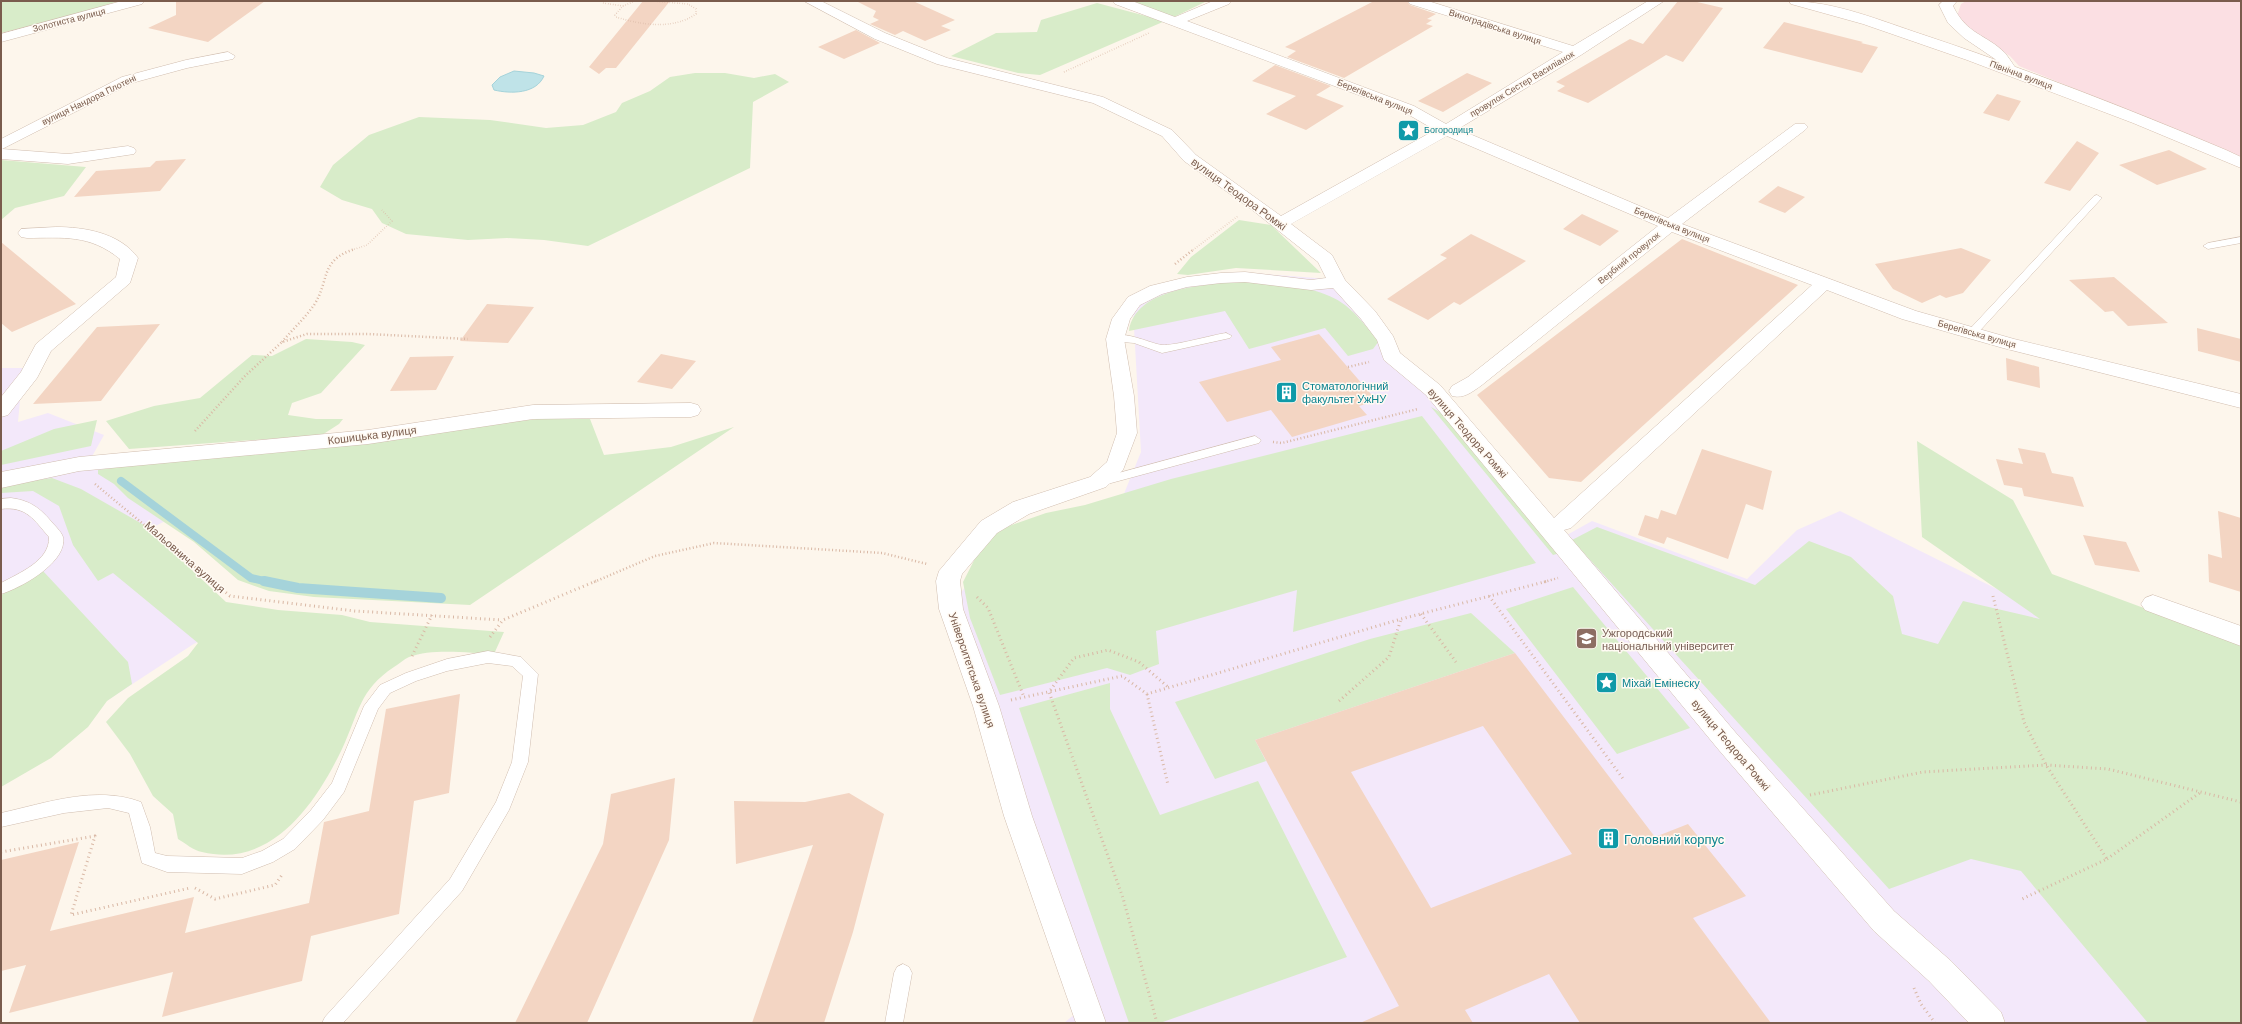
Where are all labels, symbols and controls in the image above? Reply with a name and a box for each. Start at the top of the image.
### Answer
street label: Золотиста вулиця [31,5,107,35]
street label: Виноградівська вулиця [1447,6,1543,48]
street label: провулок Сестер Василіанок [1468,48,1576,120]
street label: Північна вулиця [1988,57,2054,93]
street label: вулиця Нандора Плотені [40,72,138,128]
street label: Берегівська вулиця [1335,76,1415,118]
place icon: Богородиця [1396,117,1422,143]
place label: Богородиця [1424,124,1473,136]
street label: вулиця Теодора Ромжі [1188,155,1290,233]
street label: Берегівська вулиця [1632,204,1712,246]
street label: Вербний провулок [1595,229,1663,287]
street label: Берегівська вулиця [1937,317,2018,351]
building icon: Стоматологічний факультет УжНУ [1274,379,1300,405]
place label: Стоматологічний факультет УжНУ [1302,379,1388,406]
street label: вулиця Теодора Ромжі [1425,385,1511,481]
street label: Кошицька вулиця [327,423,417,447]
street label: Мальовнича вулиця [142,518,228,596]
street label: Університетська вулиця [946,610,998,730]
school or university icon: Ужгородський національний університет [1574,626,1600,652]
place label: Ужгородський національний університет [1602,626,1734,653]
place icon: Міхай Емінеску [1593,670,1619,696]
place label: Міхай Емінеску [1622,676,1700,690]
street label: вулиця Теодора Ромжі [1689,697,1773,793]
building icon: Головний корпус [1596,826,1622,852]
place label: Головний корпус [1624,831,1725,848]

